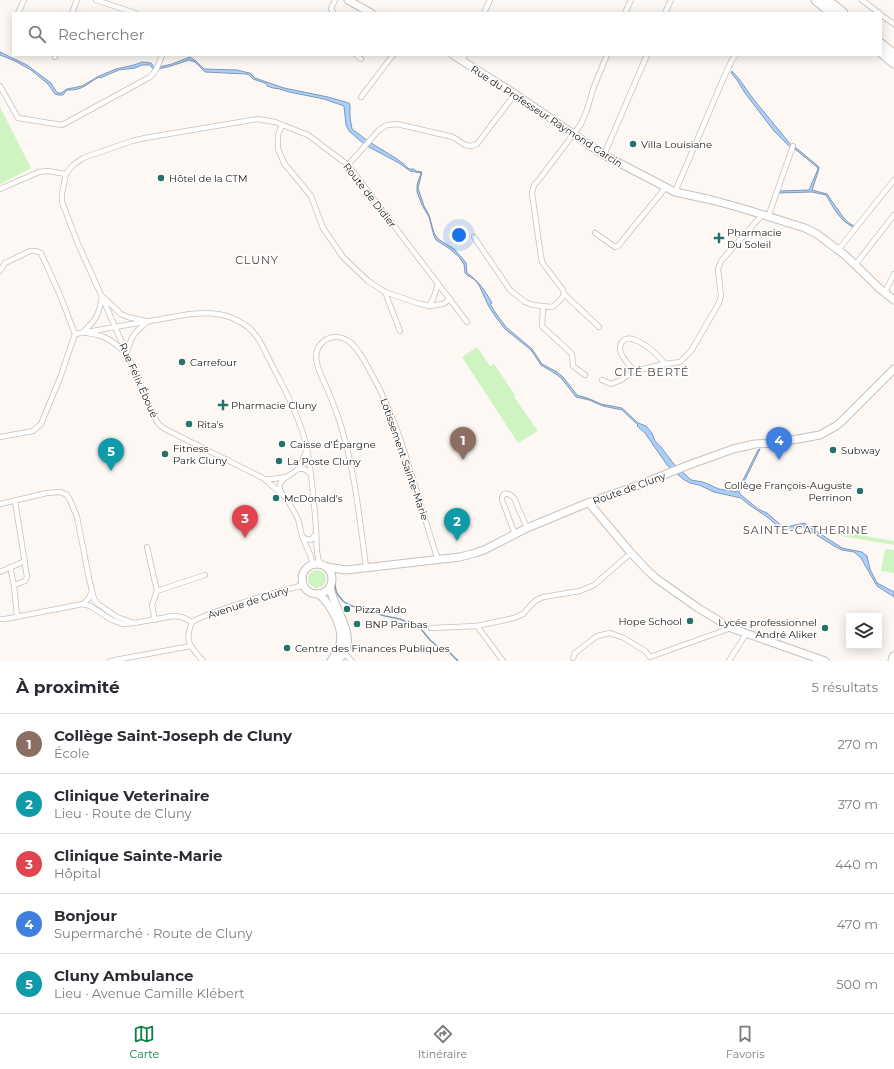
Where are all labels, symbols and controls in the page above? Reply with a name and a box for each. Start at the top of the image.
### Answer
search box [12,12,882,56]
icon: search [26,23,48,45]
text: Rechercher [58,25,145,44]
street label: Rue du Professeur Raymond Garcin [468,62,625,170]
place label: Villa Louisiane [641,138,712,151]
marker: Villa Louisiane [628,139,638,149]
street label: Route de Didier [340,160,399,230]
place label: Hôtel de la CTM [169,172,248,185]
marker: Hôtel de la CTM [156,173,166,183]
your location [449,225,469,245]
place label: Pharmacie Du Soleil [727,226,782,251]
marker: Pharmacie Du Soleil [714,233,724,243]
district label: CLUNY [235,253,279,267]
street label: Rue Félix Éboué [116,341,161,420]
place label: Carrefour [190,356,237,369]
marker: Carrefour [177,357,187,367]
district label: CITÉ BERTÉ [615,365,689,379]
street label: Lotissement Sainte-Marie [378,396,432,522]
place label: Pharmacie Cluny [231,399,317,412]
marker: Pharmacie Cluny [218,400,228,410]
place label: Rita's [197,418,224,431]
marker: Rita's [184,419,194,429]
pin: 1 [450,427,476,460]
pin: 4 [766,427,792,460]
pin: 5 [98,438,124,471]
place label: Caisse d'Épargne [290,438,376,451]
marker: Caisse d'Épargne [277,439,287,449]
place label: Fitness Park Cluny [173,442,228,467]
place label: Subway [841,444,881,457]
marker: Subway [828,445,838,455]
marker: Fitness Park Cluny [160,449,170,459]
place label: La Poste Cluny [287,455,361,468]
marker: La Poste Cluny [274,456,284,466]
street label: Route de Cluny [591,469,668,508]
place label: Collège François-Auguste Perrinon [724,479,852,504]
marker: Collège François-Auguste Perrinon [855,486,865,496]
place label: McDonald's [284,492,343,505]
marker: McDonald's [271,493,281,503]
pin: 3 [232,505,258,538]
pin: 2 [444,508,470,541]
district label: SAINTE-CATHERINE [743,523,869,537]
street label: Avenue de Cluny [206,583,291,622]
place label: Pizza Aldo [355,603,407,616]
marker: Pizza Aldo [342,604,352,614]
map controls [846,613,882,649]
button: layers [846,613,882,649]
place label: Hope School [618,615,682,628]
marker: Hope School [685,616,695,626]
place label: Lycée professionnel André Aliker [718,616,817,641]
place label: BNP Paribas [365,618,428,631]
marker: BNP Paribas [352,619,362,629]
marker: Lycée professionnel André Aliker [820,623,830,633]
place label: Centre des Finances Publiques [295,642,450,655]
marker: Centre des Finances Publiques [282,643,292,653]
text: À proximité [16,677,120,697]
text: 5 résultats [812,679,878,695]
text: Collège Saint-Joseph de Cluny [54,726,292,745]
text: 1 [26,736,32,752]
text: 270 m [837,736,878,752]
text: École [54,745,89,761]
text: Clinique Veterinaire [54,786,210,805]
text: 2 [25,796,33,812]
text: 370 m [838,796,878,812]
text: Lieu · Route de Cluny [54,805,192,821]
text: Clinique Sainte-Marie [54,846,223,865]
text: 3 [25,856,33,872]
text: 440 m [835,856,878,872]
text: Hôpital [54,865,101,881]
text: Bonjour [54,906,117,925]
text: 4 [25,916,33,932]
text: 470 m [837,916,878,932]
text: Supermarché · Route de Cluny [54,925,253,941]
text: Cluny Ambulance [54,966,193,985]
text: 5 [25,976,33,992]
text: 500 m [836,976,878,992]
text: Lieu · Avenue Camille Klébert [54,985,245,1001]
tab: Carte [129,1023,159,1061]
tab: Itinéraire [418,1023,467,1061]
tab: Favoris [726,1023,765,1061]

